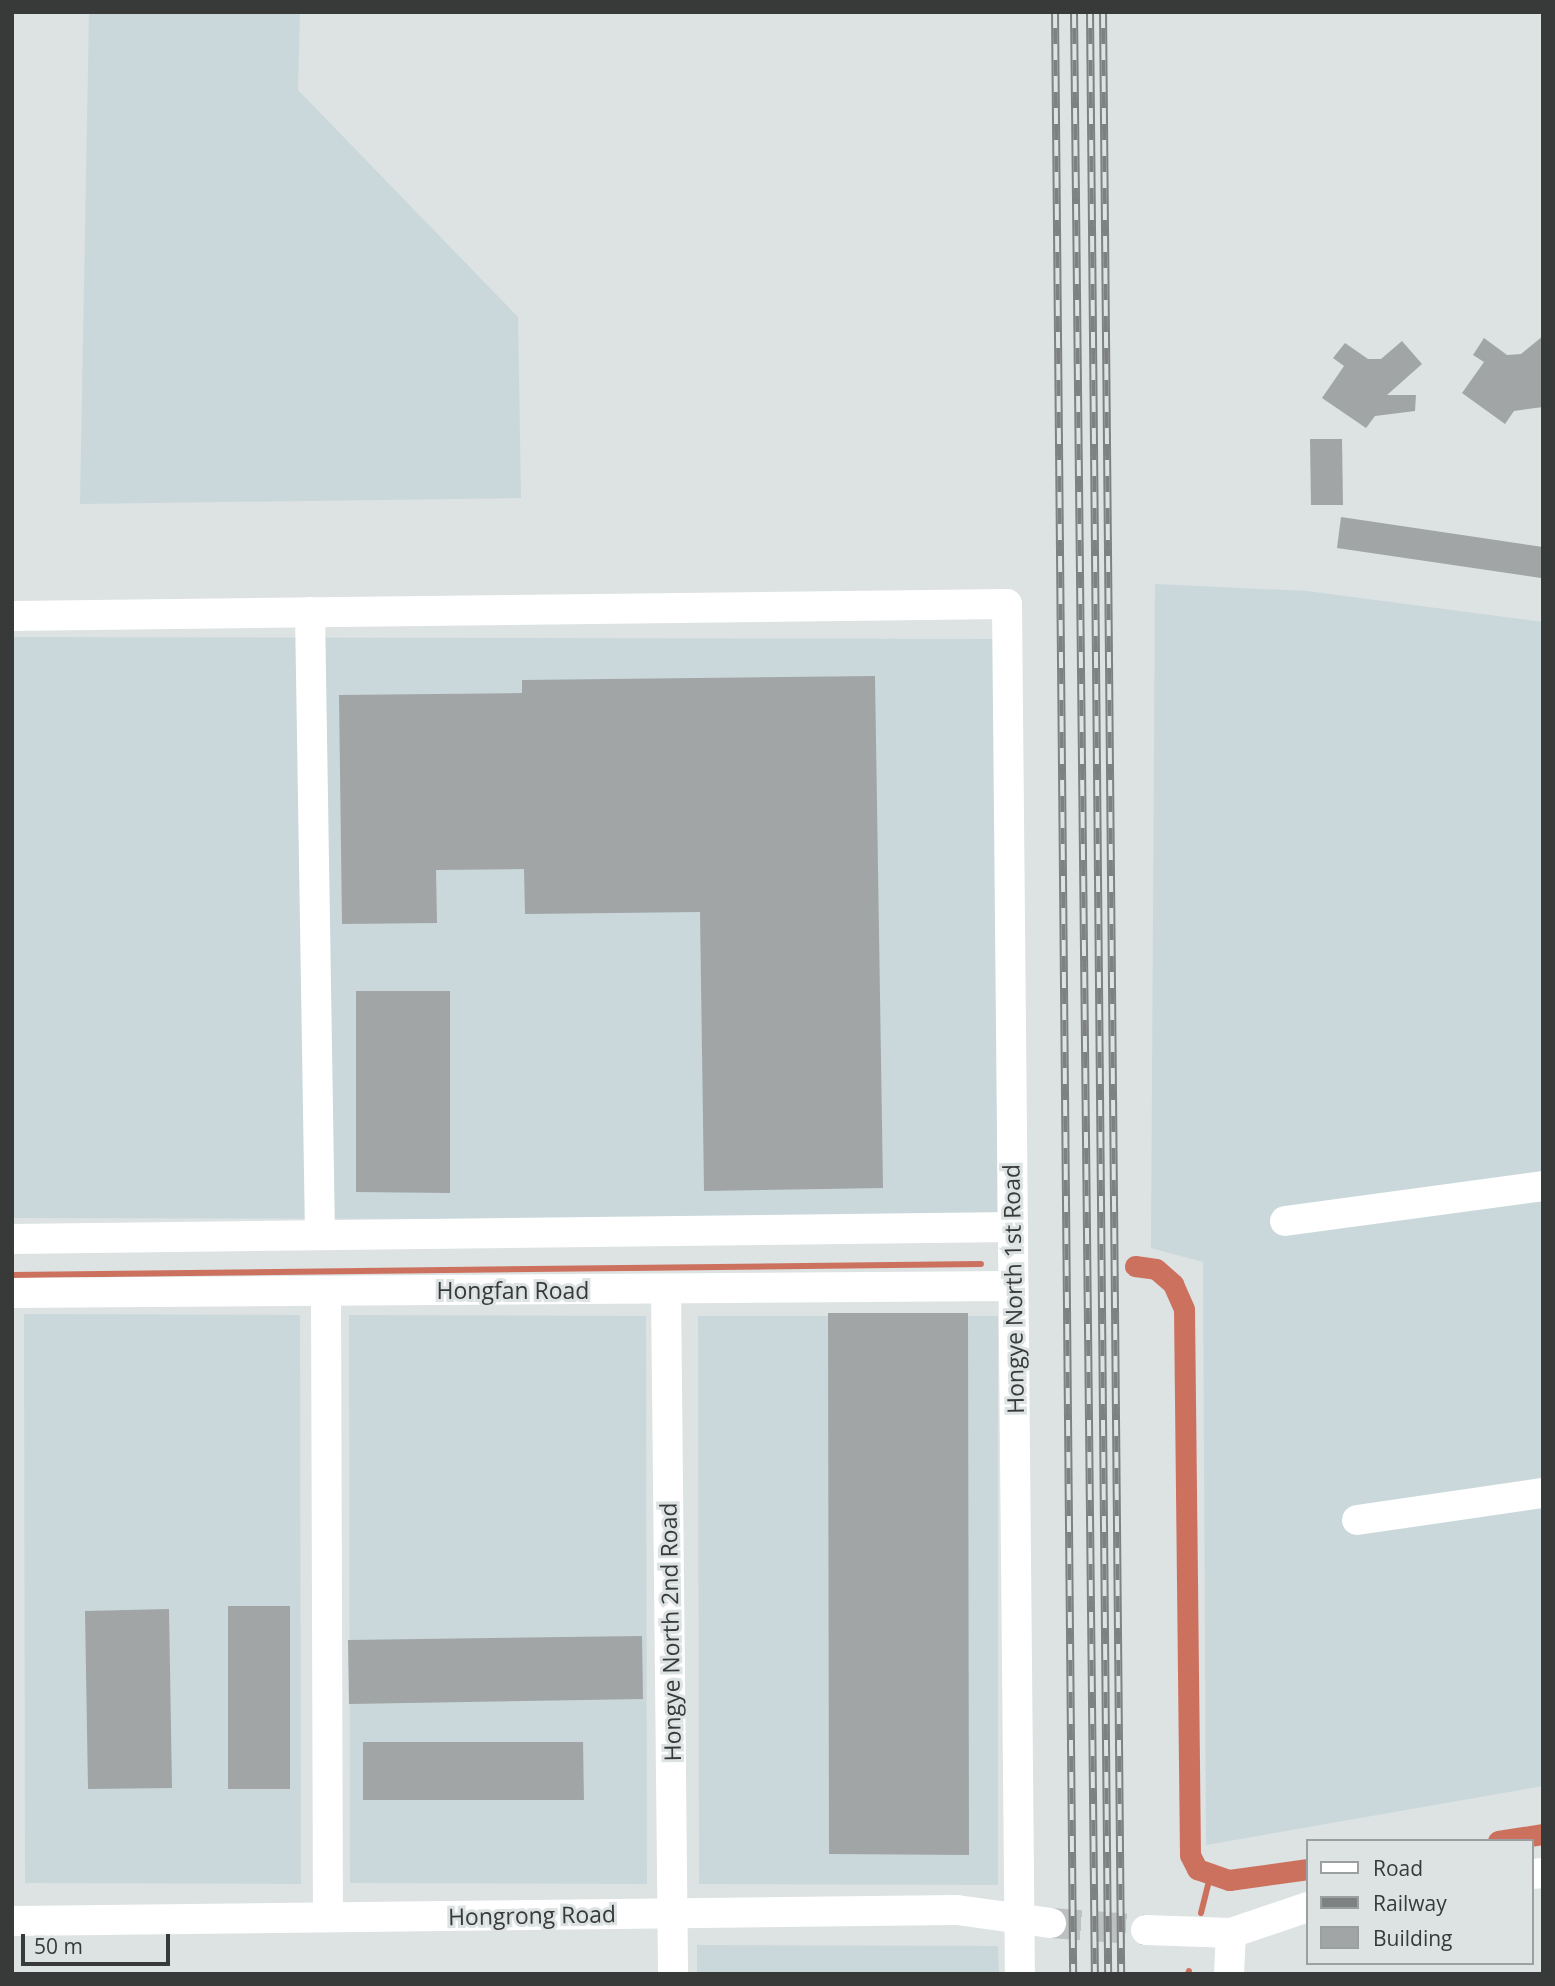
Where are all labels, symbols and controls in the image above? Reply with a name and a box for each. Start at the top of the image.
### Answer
street label: Hongye North 1st Road [997,1164,1029,1414]
street label: Hongfan Road [437,1276,589,1304]
street label: Hongye North 2nd Road [654,1502,686,1762]
legend [1306,1839,1534,1965]
text: Road [1373,1854,1423,1882]
text: Railway [1373,1889,1447,1917]
street label: Hongrong Road [448,1900,616,1930]
scale bar [24,1920,173,1964]
text: Building [1373,1924,1452,1952]
text: 50 m [34,1932,83,1960]

